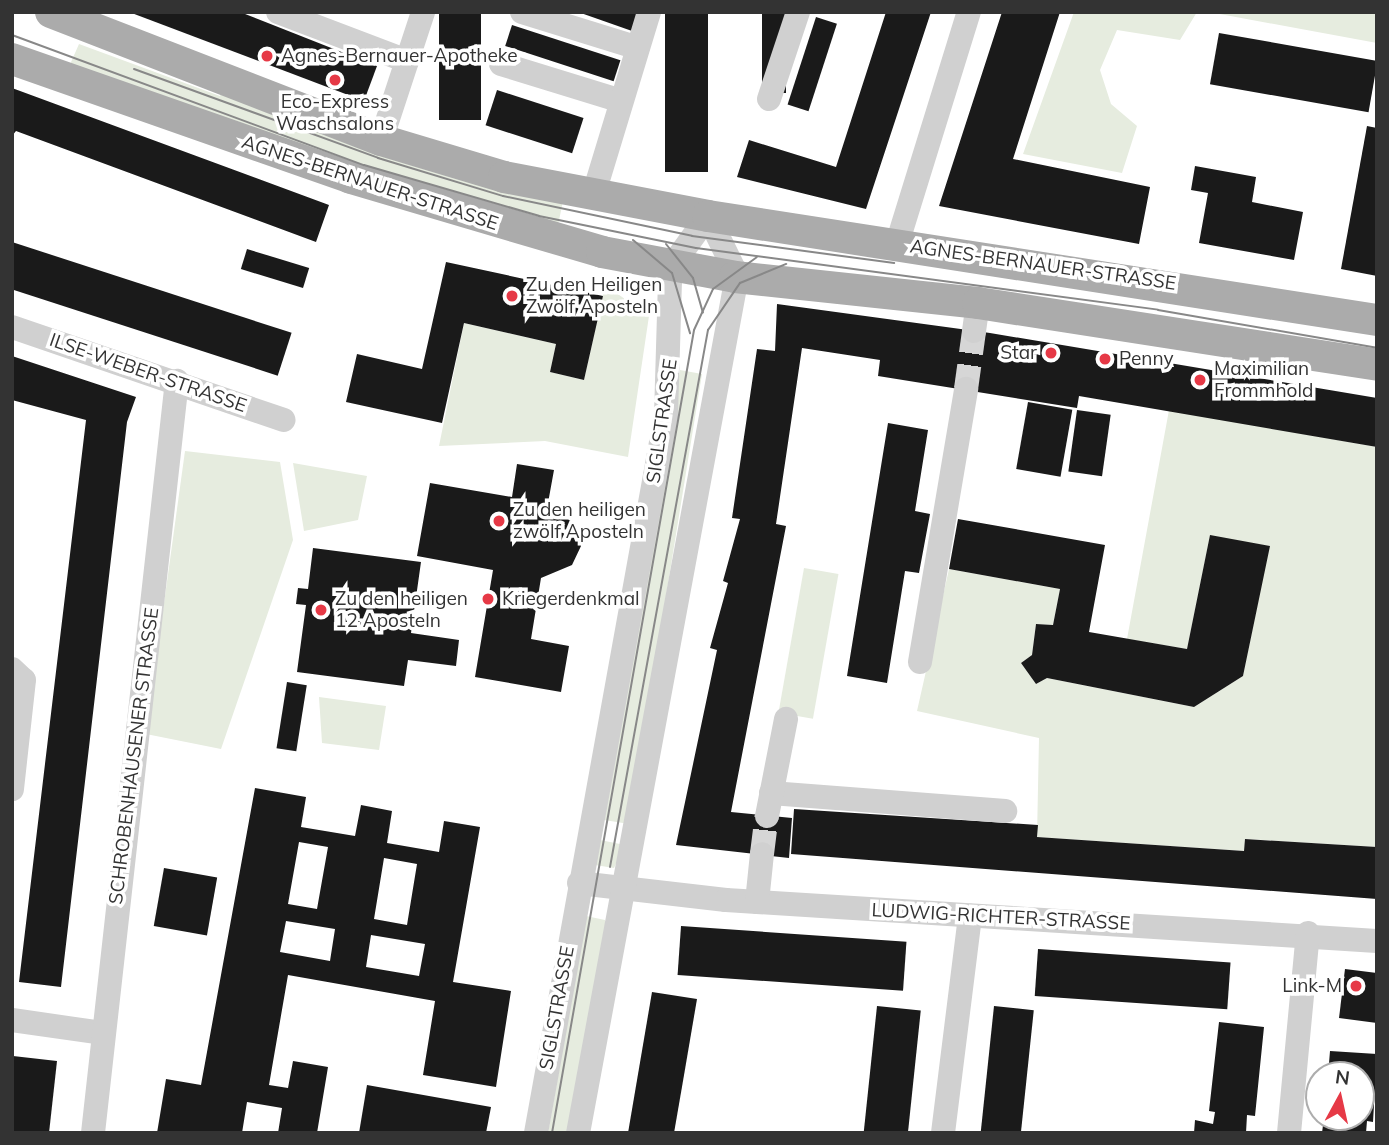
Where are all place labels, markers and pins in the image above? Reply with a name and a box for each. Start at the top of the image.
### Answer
place label: Agnes-Bernauer-Apotheke [281,45,518,67]
marker: Agnes-Bernauer-Apotheke [259,48,275,64]
marker: Eco-Express Waschsalons [327,72,343,88]
place label: Eco-Express Waschsalons [276,91,394,135]
place label: Zu den Heiligen Zwölf Aposteln [526,274,662,318]
marker: Zu den Heiligen Zwölf Aposteln [504,288,520,304]
place label: Star [1000,342,1037,364]
marker: Star [1043,345,1059,361]
place label: Penny [1119,348,1174,370]
marker: Penny [1097,351,1113,367]
place label: Maximilian Frommhold [1214,358,1313,402]
marker: Maximilian Frommhold [1192,372,1208,388]
place label: Zu den heiligen zwölf Aposteln [513,499,646,543]
marker: Zu den heiligen zwölf Aposteln [491,513,507,529]
place label: Zu den heiligen 12 Aposteln [335,588,468,632]
place label: Kriegerdenkmal [502,588,640,610]
marker: Kriegerdenkmal [480,591,496,607]
marker: Zu den heiligen 12 Aposteln [313,602,329,618]
place label: Link-M [1282,975,1342,997]
marker: Link-M [1348,978,1364,994]

